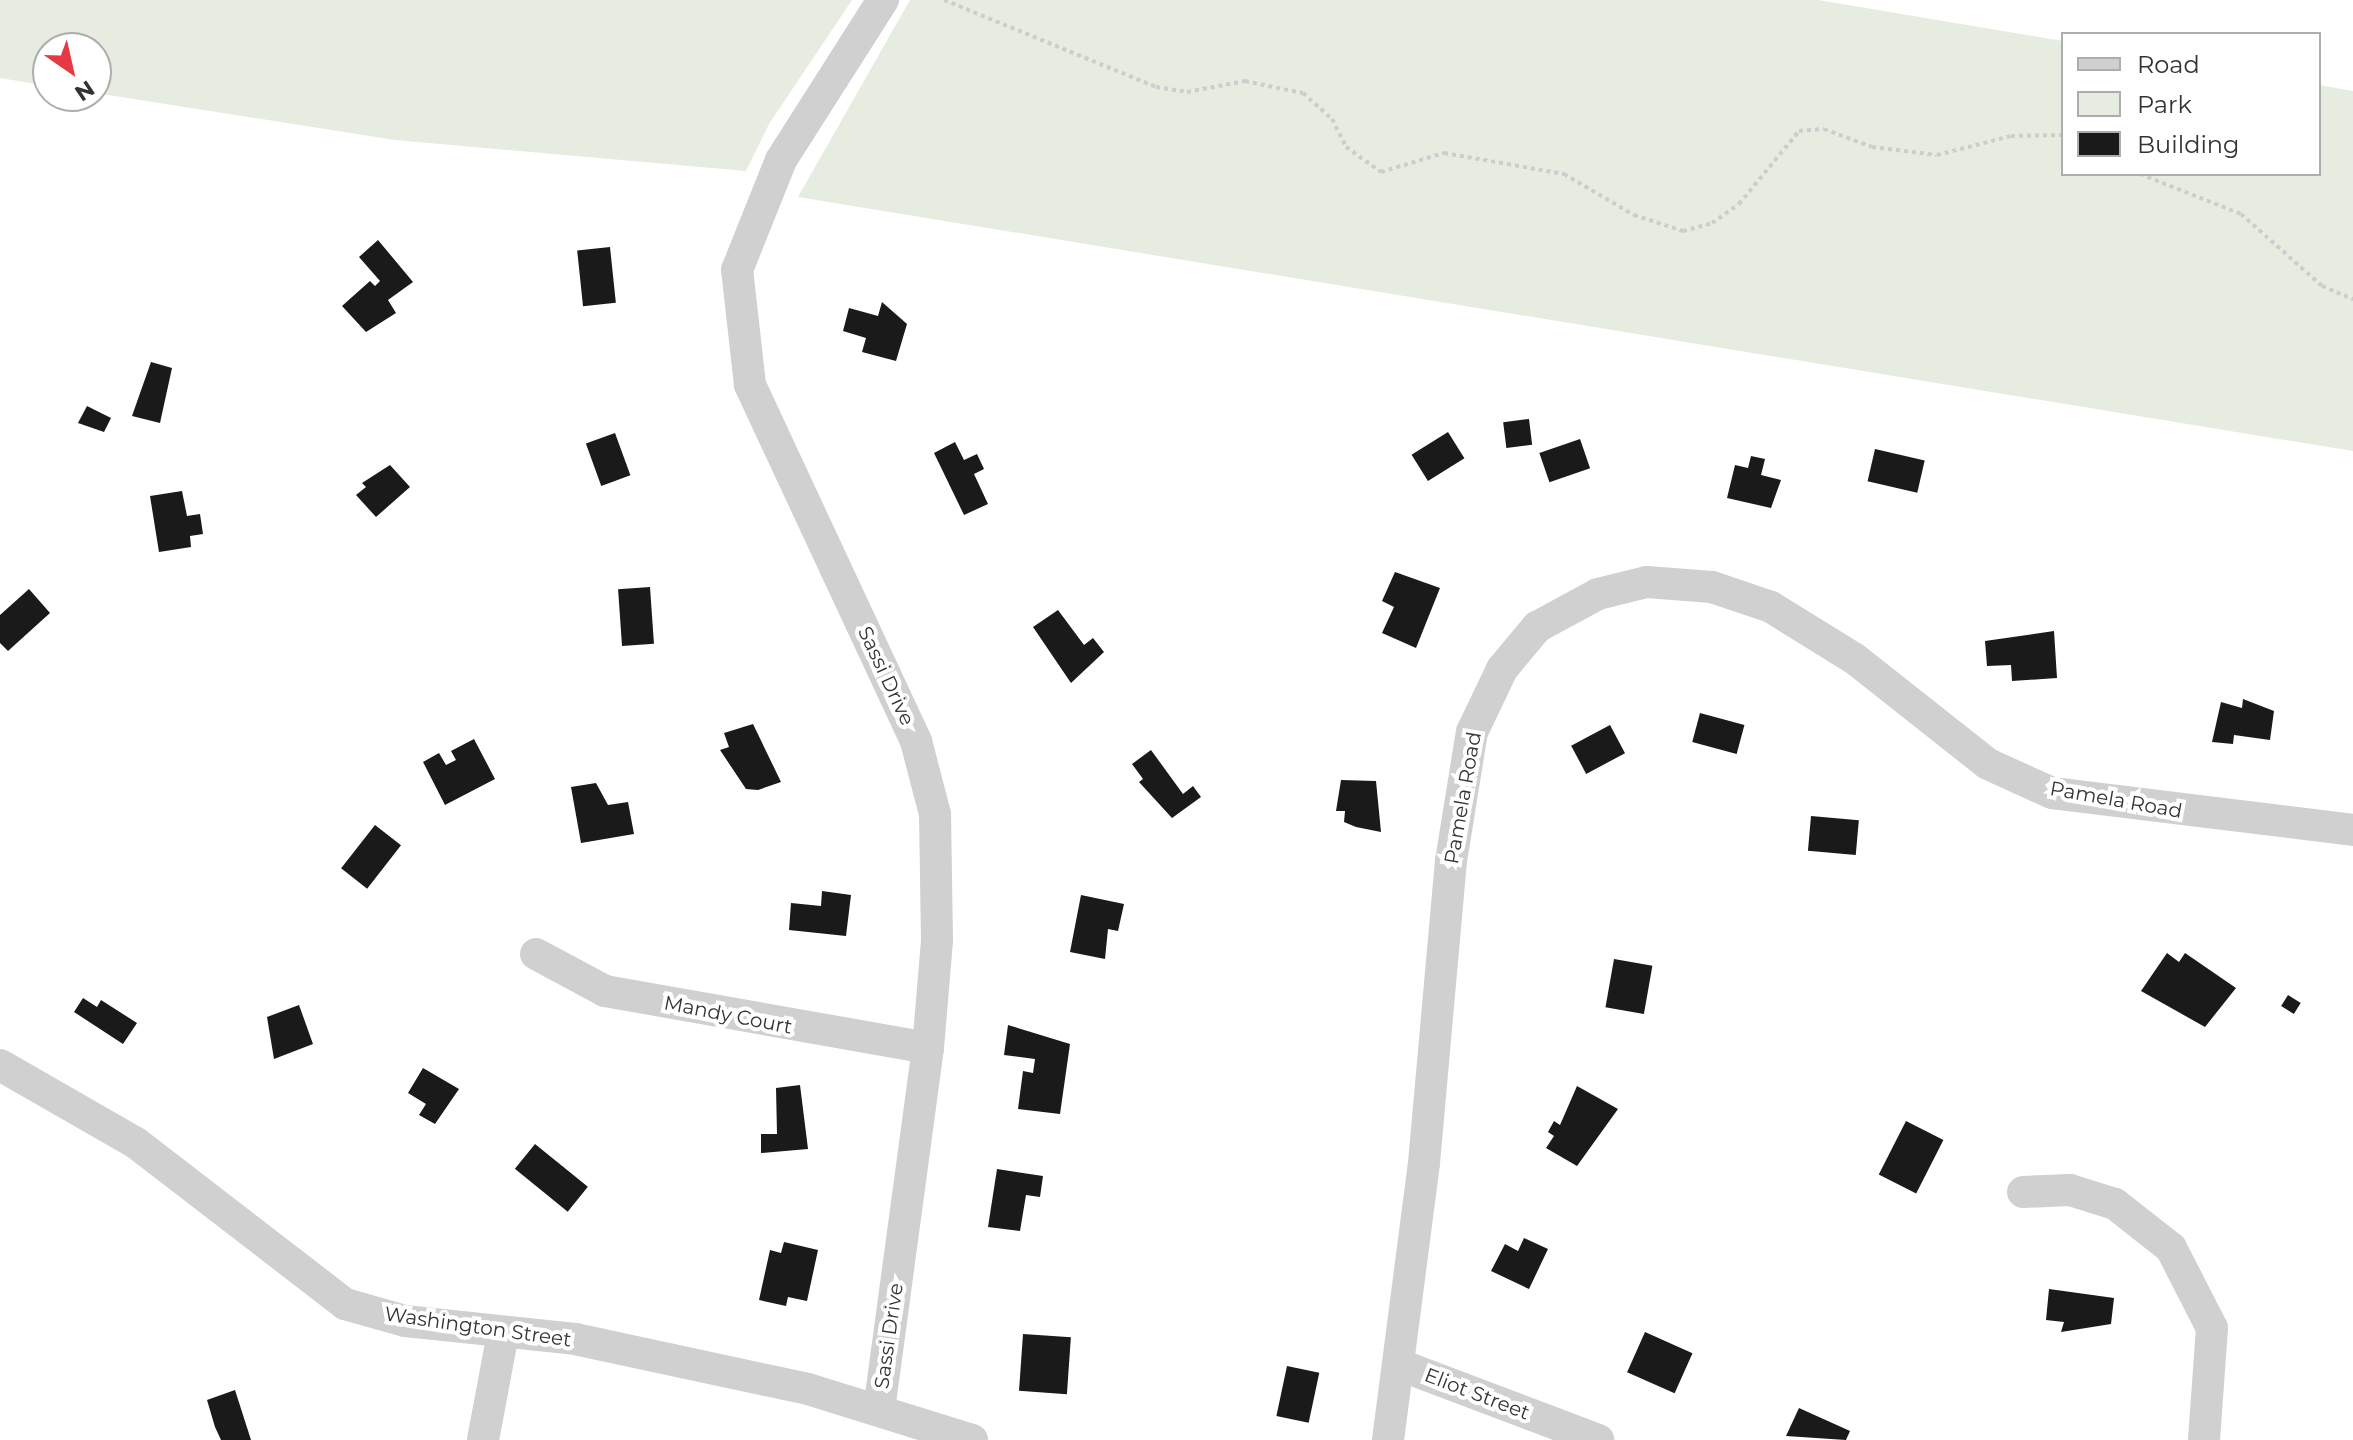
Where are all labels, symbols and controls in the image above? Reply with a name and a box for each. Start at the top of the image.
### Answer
north arrow [32,32,112,112]
legend [2061,32,2321,176]
text: Road [2137,50,2200,79]
text: N [70,74,100,107]
text: Park [2137,90,2192,119]
text: Building [2137,130,2240,159]
street label: Sassi Drive [853,623,919,729]
street label: Pamela Road [1440,730,1486,866]
street label: Pamela Road [2048,777,2184,823]
street label: Mandy Court [662,991,794,1039]
street label: Sassi Drive [870,1282,908,1390]
street label: Washington Street [383,1302,573,1352]
street label: Eliot Street [1421,1363,1533,1425]

